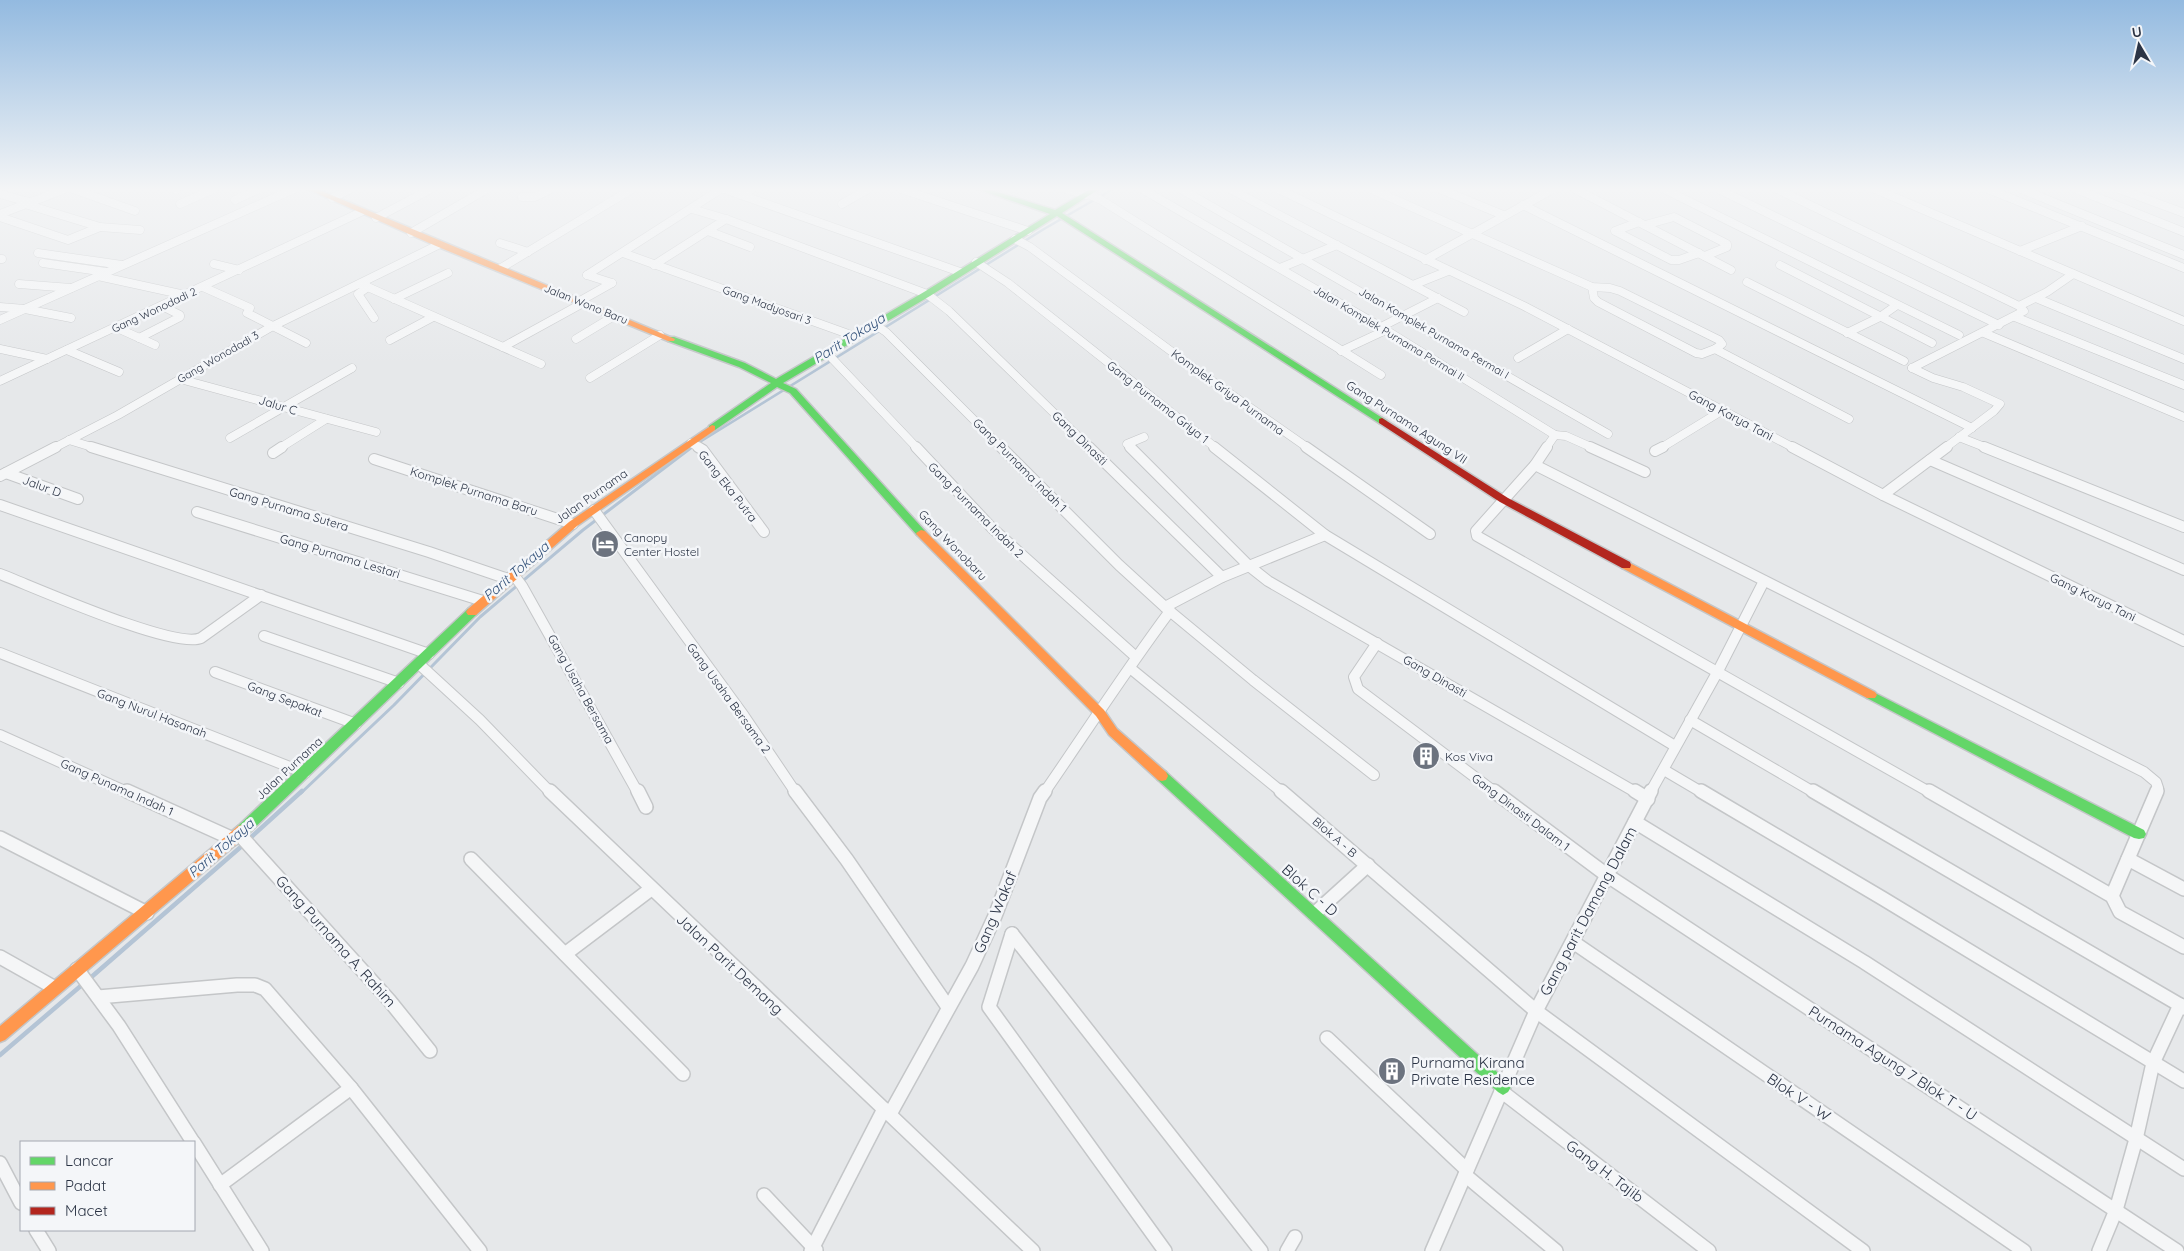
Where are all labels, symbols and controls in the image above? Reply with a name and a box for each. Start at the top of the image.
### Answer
north arrow [2114,20,2164,70]
text: U [2131,22,2143,42]
street label: Jalan Wono Baru [542,281,630,327]
street label: Gang Madyosari 3 [721,282,813,328]
street label: Jalan Komplek Purnama Permai II [1311,283,1467,383]
street label: Gang Wonodadi 2 [109,284,199,336]
street label: Jalan Komplek Purnama Permai I [1357,285,1511,381]
water label: Parit Tokaya [810,308,890,367]
street label: Gang Wonodadi 3 [175,328,262,386]
street label: Komplek Griya Purnama [1168,346,1288,438]
street label: Gang Purnama Griya 1 [1104,358,1212,446]
street label: Gang Purnama Agung VII [1344,377,1470,467]
street label: Gang Karya Tani [1686,386,1776,444]
street label: Jalur C [257,392,299,418]
street label: Gang Dinasti [1049,408,1111,468]
street label: Gang Purnama Indah 1 [970,415,1070,515]
street label: Gang Eka Putra [695,447,761,525]
street label: Gang Purnama Indah 2 [925,459,1027,561]
street label: Komplek Purnama Baru [408,463,540,519]
street label: Jalan Purnama [552,465,630,527]
street label: Jalur D [21,472,64,500]
street label: Gang Purnama Sutera [228,484,350,534]
street label: Gang Wonobaru [916,507,990,583]
hotel icon: Canopy Center Hostel [590,529,620,559]
place label: Canopy Center Hostel [624,530,699,559]
street label: Gang Purnama Lestari [278,531,402,581]
water label: Parit Tokaya [479,537,554,604]
street label: Gang Karya Tani [2048,570,2138,624]
street label: Gang Usaha Bersama [545,632,617,746]
street label: Gang Usaha Bersama 2 [684,640,774,756]
street label: Gang Dinasti [1400,652,1470,700]
street label: Gang Sepakat [245,678,325,720]
street label: Gang Nurul Hasanah [95,685,209,741]
street label: Jalan Purnama [253,733,325,803]
building icon: Kos Viva [1411,741,1441,771]
place label: Kos Viva [1445,749,1493,764]
street label: Gang Punama Indah 1 [58,755,176,819]
street label: Gang Dinasti Dalam 1 [1469,770,1573,854]
water label: Parit Tokaya [184,814,259,881]
street label: Blok A - B [1310,814,1361,861]
street label: Gang parit Damang Dalam [1535,823,1641,999]
street label: Blok C - D [1278,860,1342,920]
street label: Gang Wakaf [969,867,1021,956]
street label: Gang Purnama A. Rahim [272,871,400,1011]
street label: Jalan Parit Demang [673,910,787,1018]
street label: Purnama Agung 7 Blok T - U [1805,1001,1981,1125]
place label: Purnama Kirana Private Residence [1411,1053,1535,1089]
building icon: Purnama Kirana Private Residence [1377,1056,1407,1086]
street label: Blok V - W [1764,1069,1835,1125]
street label: Gang H. Tajib [1562,1136,1648,1206]
legend [20,1141,195,1231]
text: Lancar [65,1151,114,1170]
text: Padat [65,1176,106,1195]
text: Macet [65,1201,108,1220]

